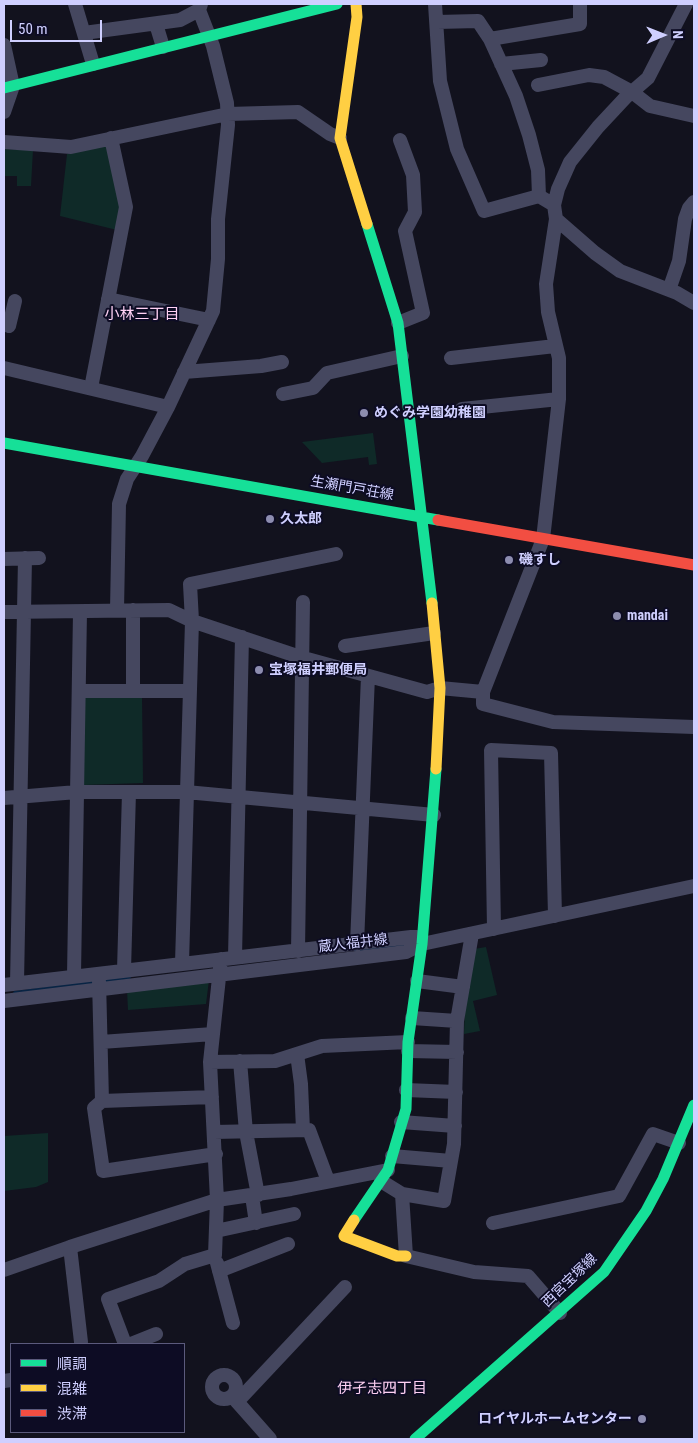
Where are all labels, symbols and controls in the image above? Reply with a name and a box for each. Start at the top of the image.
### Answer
scale bar [12,10,105,42]
north arrow [638,10,688,60]
text: 50 m [18,20,48,38]
text: N [670,30,686,39]
district label: 小林三丁目 [105,306,179,324]
place label: めぐみ学園幼稚園 [374,405,486,421]
marker: めぐみ学園幼稚園 [358,407,370,419]
street label: 生瀬門戸荘線 [309,473,395,505]
place label: 久太郎 [280,511,322,527]
marker: 久太郎 [264,513,276,525]
place label: 磯すし [519,552,561,568]
marker: 磯すし [503,554,515,566]
place label: mandai [627,608,668,624]
marker: mandai [611,610,623,622]
place label: 宝塚福井郵便局 [269,662,367,678]
marker: 宝塚福井郵便局 [253,664,265,676]
street label: 蔵人福井線 [317,931,389,957]
street label: 西宮宝塚線 [539,1251,601,1311]
legend [10,1343,185,1433]
text: 順調 [57,1355,87,1373]
text: 混雑 [57,1380,87,1398]
district label: 伊孑志四丁目 [337,1380,427,1398]
text: 渋滞 [57,1405,87,1423]
place label: ロイヤルホームセンター [478,1411,632,1427]
marker: ロイヤルホームセンター [636,1413,648,1425]

